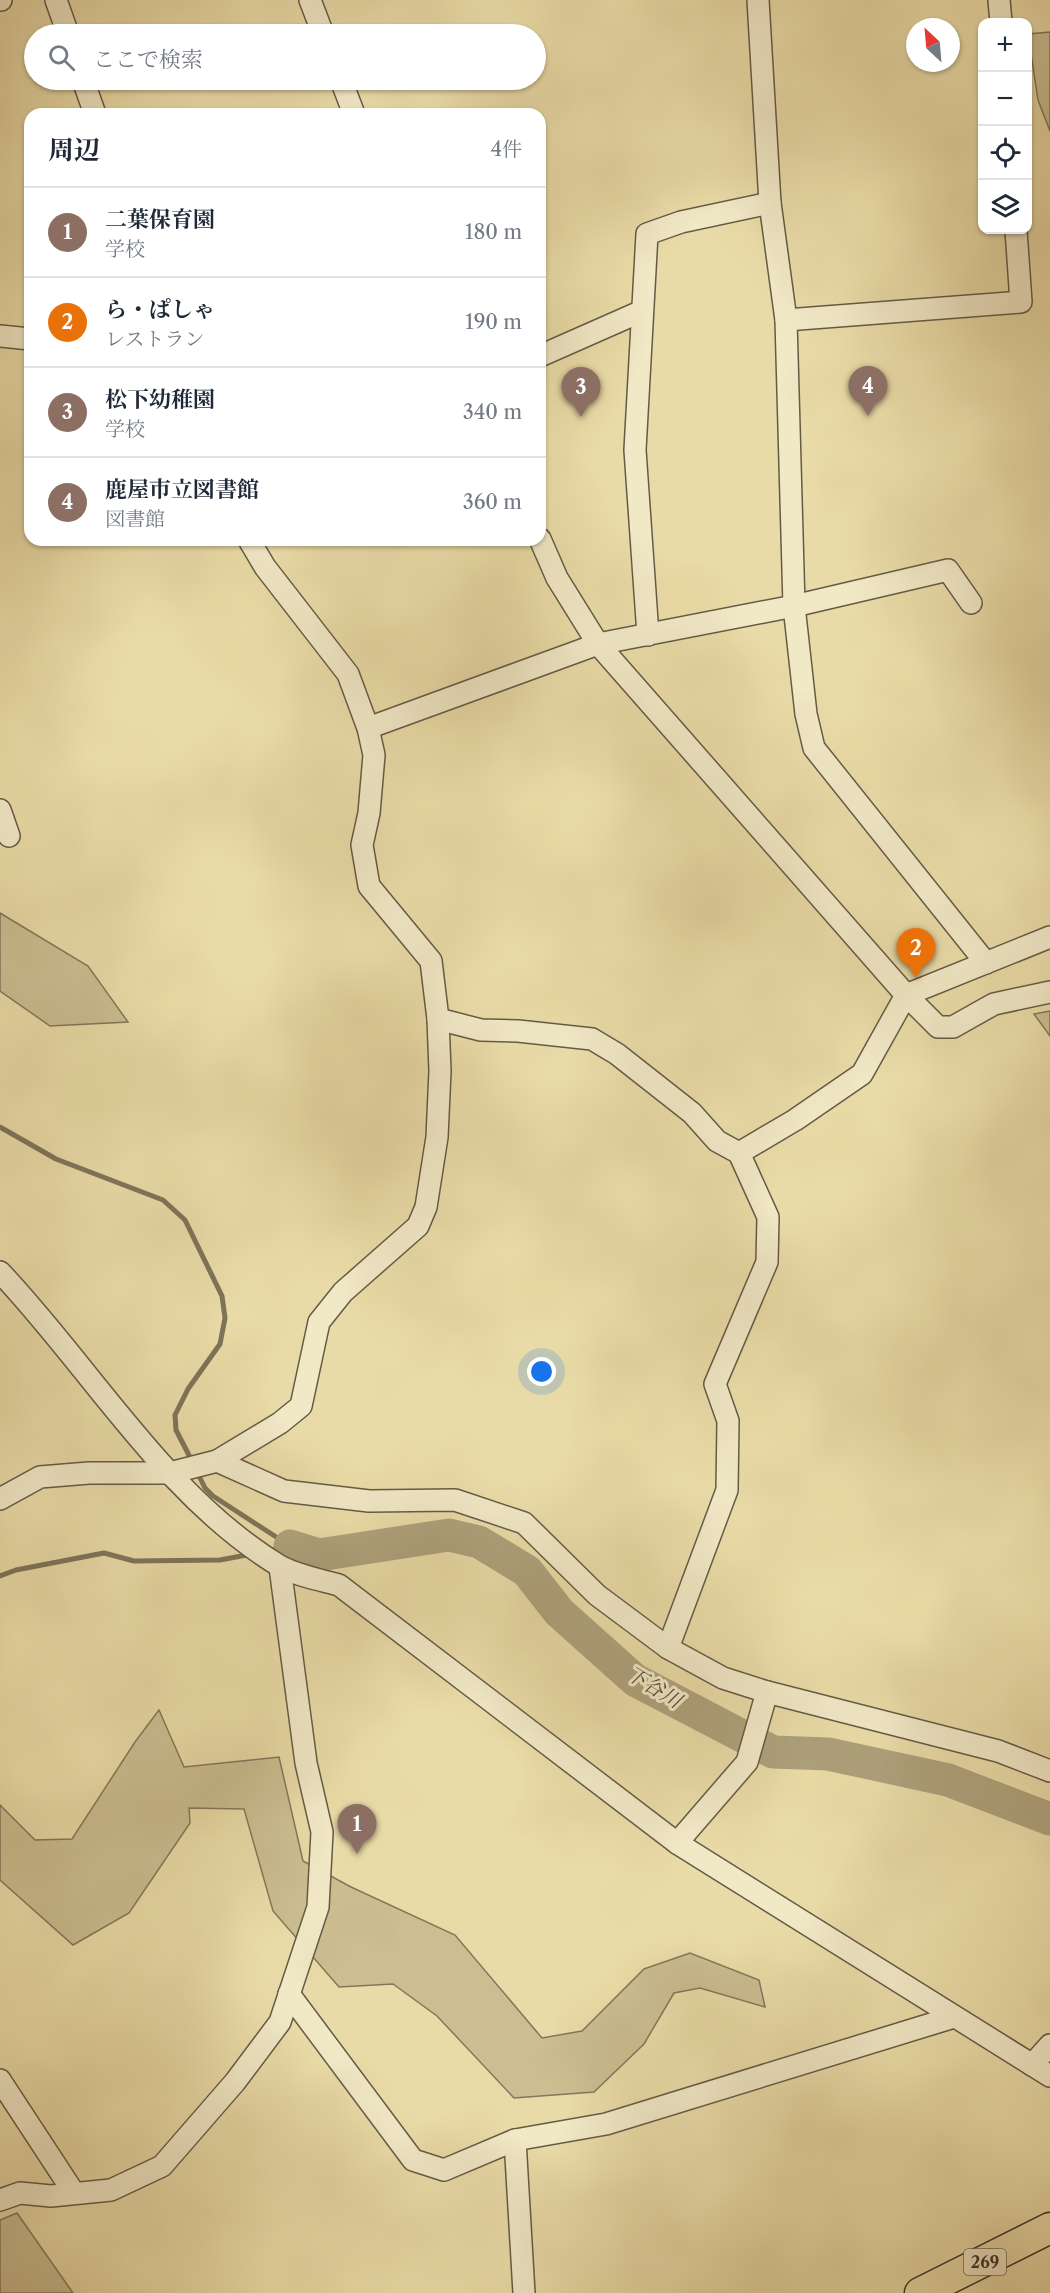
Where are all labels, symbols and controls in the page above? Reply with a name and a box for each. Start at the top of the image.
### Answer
north arrow [906,18,960,72]
map controls [978,18,1032,234]
button: + [978,18,1032,72]
search box [24,24,546,90]
icon: search [45,41,78,74]
text: ここで検索 [93,46,203,73]
button: − [978,72,1032,126]
button: locate [978,126,1032,180]
text: 周辺 [48,134,100,166]
text: 4件 [490,137,522,161]
button: layers [978,180,1032,234]
text: 二葉保育園 [105,206,215,233]
text: 1 [63,220,72,244]
text: 180 m [465,220,522,244]
text: 学校 [105,237,145,261]
text: ら・ぱしゃ [105,296,215,323]
text: 2 [62,310,73,334]
text: 190 m [465,310,522,334]
text: レストラン [105,327,204,351]
pin: 4 [848,366,888,416]
pin: 3 [562,368,600,417]
text: 松下幼稚園 [105,386,215,413]
text: 3 [62,400,73,424]
text: 340 m [463,400,522,424]
text: 学校 [105,417,145,441]
text: 鹿屋市立図書館 [105,476,259,503]
text: 4 [62,490,73,514]
text: 360 m [463,490,522,514]
text: 図書館 [105,507,165,531]
pin: 2 [896,928,936,978]
your location [527,1357,556,1386]
water label: 下谷川 [622,1661,688,1714]
pin: 1 [338,1804,376,1854]
road number: 269 [964,2249,1006,2275]

